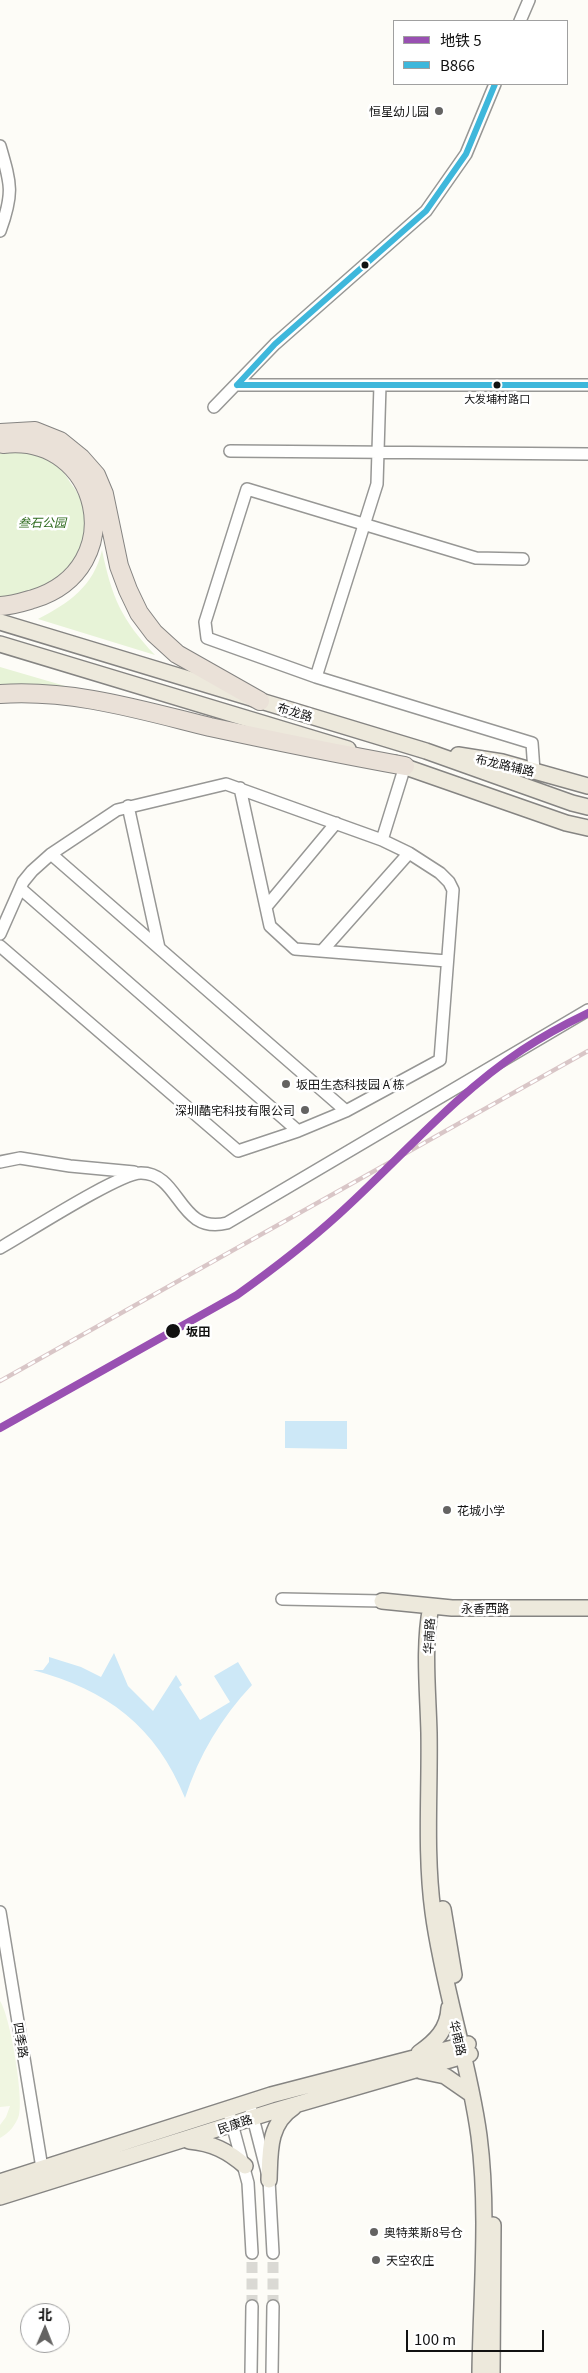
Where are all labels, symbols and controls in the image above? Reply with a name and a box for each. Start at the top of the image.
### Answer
legend [393,20,568,85]
text: 地铁 5 [440,29,482,50]
text: B866 [440,54,475,75]
place label: 恒星幼儿园 [369,104,429,118]
marker: 恒星幼儿园 [433,105,445,117]
unlabelled marker [360,260,370,270]
marker: 大发埔村路口 [492,380,502,390]
place label: 大发埔村路口 [464,392,530,406]
park label: 叁石公园 [18,515,66,529]
street label: 布龙路 [276,700,314,724]
street label: 布龙路辅路 [474,751,536,779]
place label: 坂田生态科技园 A 栋 [296,1077,405,1091]
marker: 坂田生态科技园 A 栋 [280,1078,292,1090]
place label: 深圳酷宅科技有限公司 [175,1103,295,1117]
marker: 深圳酷宅科技有限公司 [299,1104,311,1116]
marker: 坂田 [164,1322,182,1340]
place label: 坂田 [186,1324,210,1338]
place label: 花城小学 [457,1503,505,1517]
marker: 花城小学 [441,1504,453,1516]
street label: 永香西路 [461,1601,509,1615]
street label: 华南路 [421,1618,437,1654]
street label: 华南路 [447,2019,469,2057]
street label: 四季路 [11,2021,31,2059]
street label: 民康路 [216,2112,254,2136]
place label: 奥特莱斯8号仓 [384,2225,463,2239]
marker: 奥特莱斯8号仓 [368,2226,380,2238]
place label: 天空农庄 [386,2253,434,2267]
marker: 天空农庄 [370,2254,382,2266]
north arrow [20,2303,70,2353]
text: 北 [38,2304,52,2324]
scale bar [408,2320,546,2352]
text: 100 m [414,2328,456,2349]

